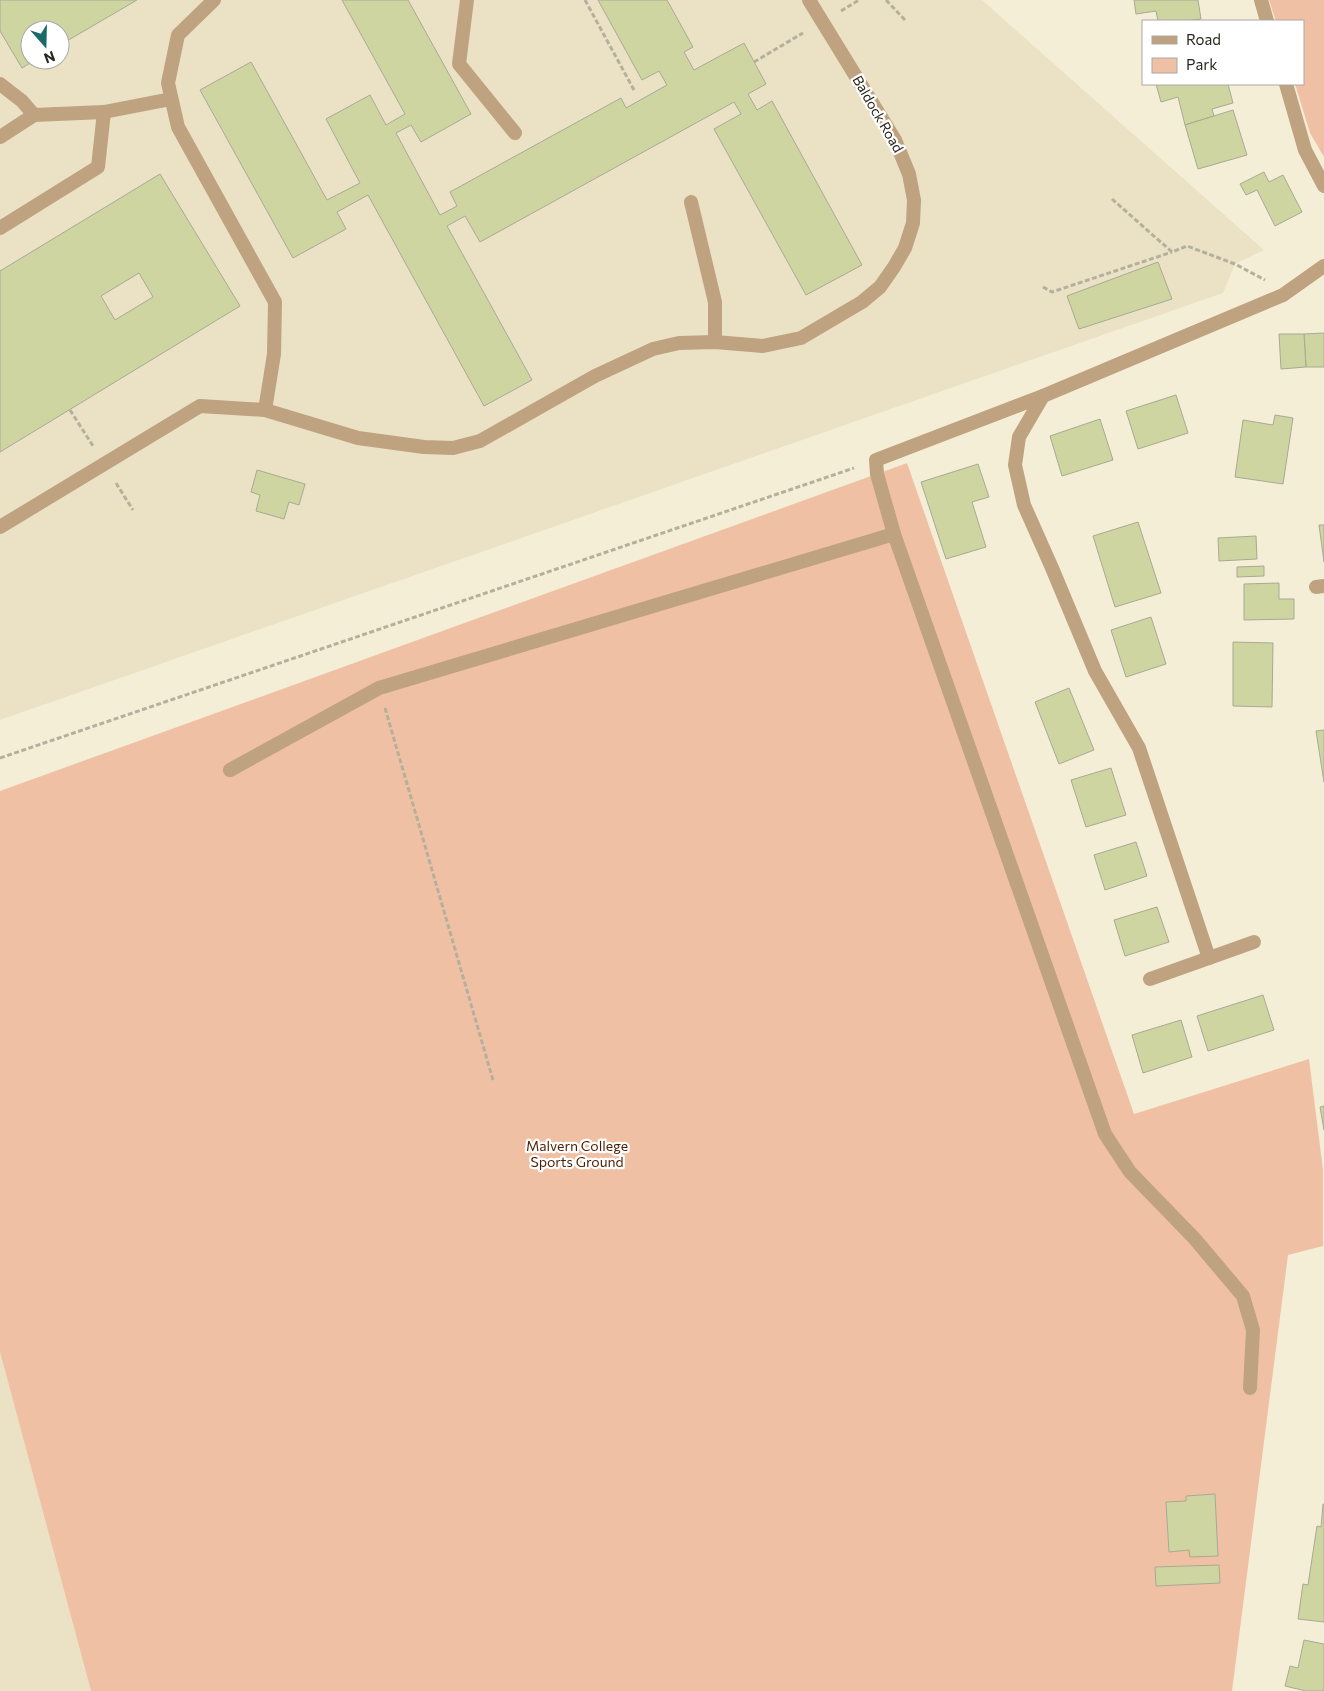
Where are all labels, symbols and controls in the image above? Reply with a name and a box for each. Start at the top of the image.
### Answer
north arrow [20,20,70,70]
legend [1142,20,1304,85]
text: Road [1186,30,1221,48]
text: N [42,48,57,67]
text: Park [1186,55,1217,73]
street label: Baldock Road [850,72,907,155]
park label: Malvern College Sports Ground [526,1137,628,1170]

